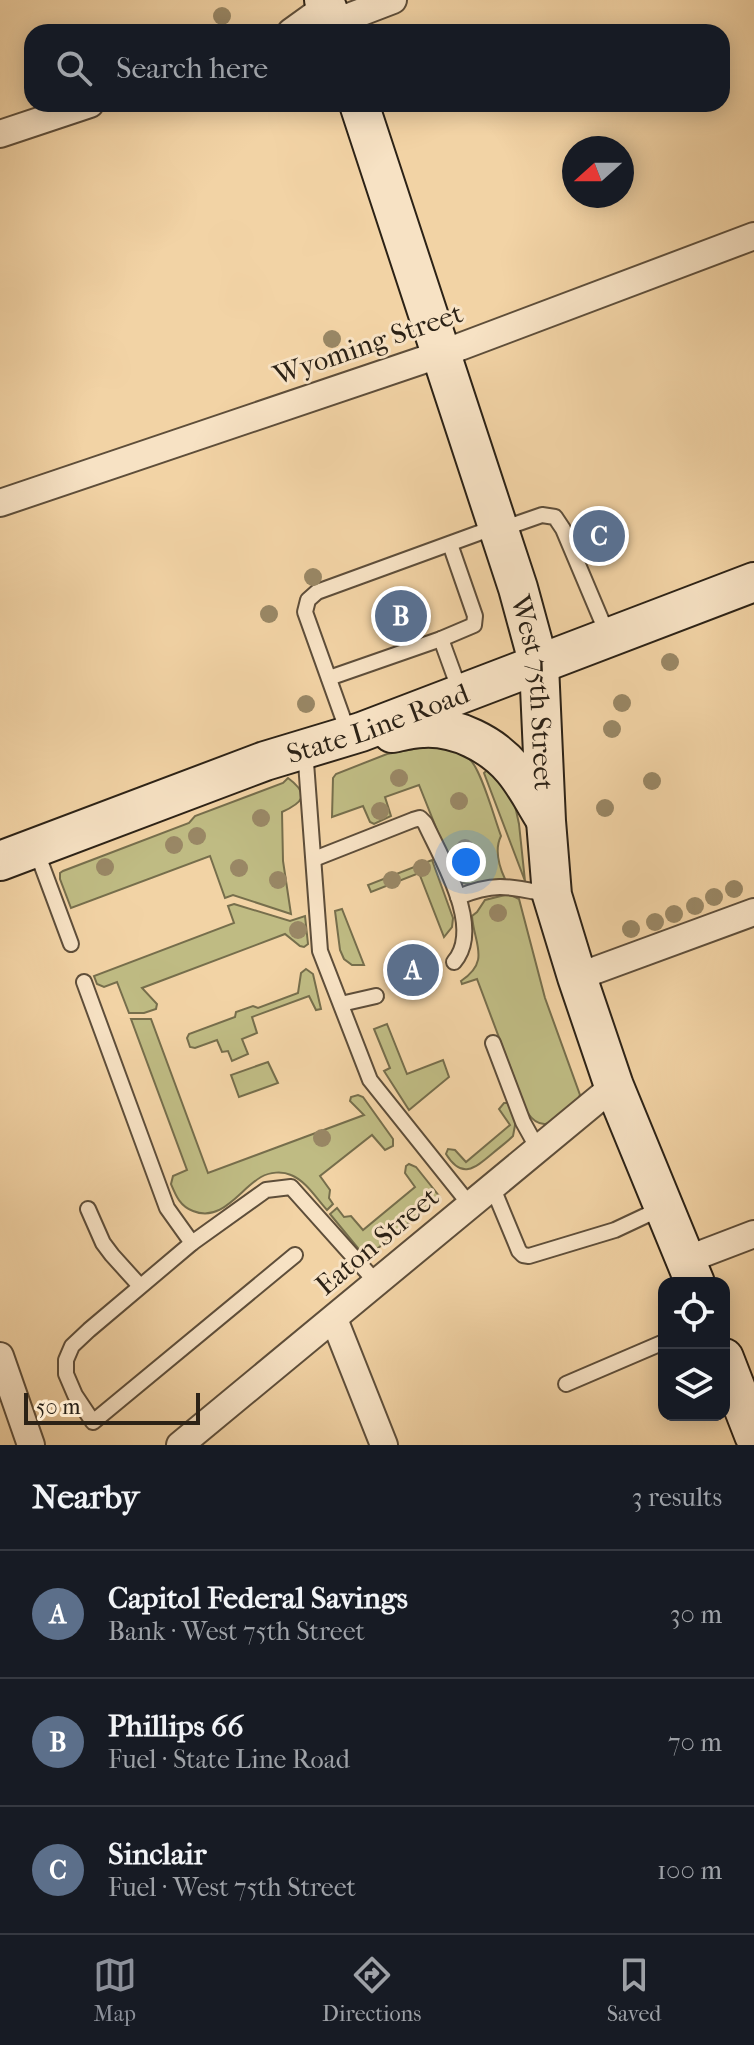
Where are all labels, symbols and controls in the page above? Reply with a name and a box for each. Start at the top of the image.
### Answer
search box [24,24,730,112]
icon: search [52,46,96,90]
text: Search here [116,51,268,86]
north arrow [562,136,634,208]
street label: Wyoming Street [268,296,467,392]
pin: C [573,506,625,566]
pin: B [375,586,427,646]
street label: West 75th Street [504,590,561,791]
street label: State Line Road [283,676,474,770]
your location [446,842,486,882]
pin: A [387,940,439,1000]
street label: Eaton Street [309,1180,445,1302]
map controls [658,1277,730,1421]
button: locate [658,1277,730,1349]
button: layers [658,1349,730,1421]
scale bar [24,1389,200,1425]
text: 50 m [36,1394,81,1420]
text: Nearby [32,1477,139,1517]
text: 3 results [632,1482,722,1513]
text: Capitol Federal Savings [108,1581,408,1616]
text: A [50,1599,66,1630]
text: 30 m [670,1599,722,1630]
text: Bank · West 75th Street [108,1616,365,1647]
text: Phillips 66 [108,1709,244,1744]
text: B [50,1727,66,1758]
text: 70 m [668,1727,722,1758]
text: Fuel · State Line Road [108,1744,350,1775]
text: Sinclair [108,1837,206,1872]
text: C [49,1855,67,1886]
text: 100 m [657,1855,722,1886]
text: Fuel · West 75th Street [108,1872,356,1903]
tab: Map [93,1953,137,2027]
tab: Directions [322,1953,421,2027]
tab: Saved [607,1953,661,2027]

